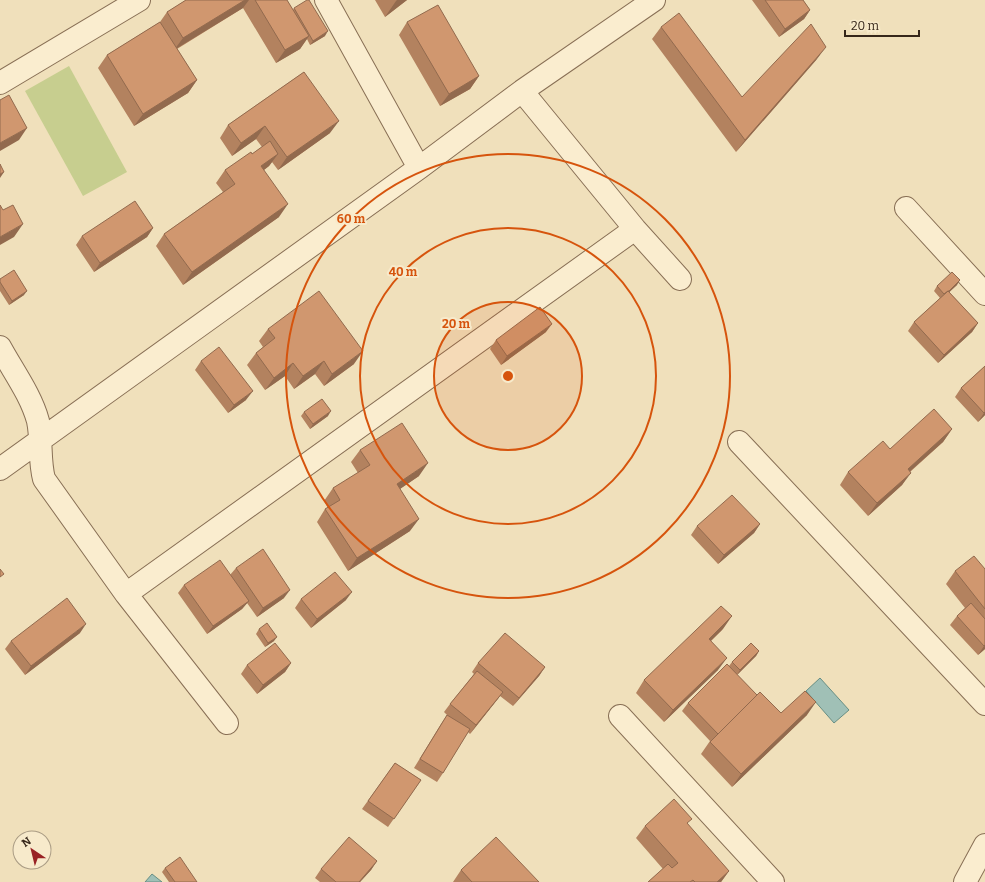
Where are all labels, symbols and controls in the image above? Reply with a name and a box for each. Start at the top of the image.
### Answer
scale bar [845,12,919,38]
text: 20 m [851,19,880,33]
text: 60 m [337,212,366,226]
text: 40 m [389,265,418,279]
text: 20 m [442,317,471,331]
centre of rings [501,369,515,383]
north arrow [12,830,52,870]
text: N [19,834,34,850]

